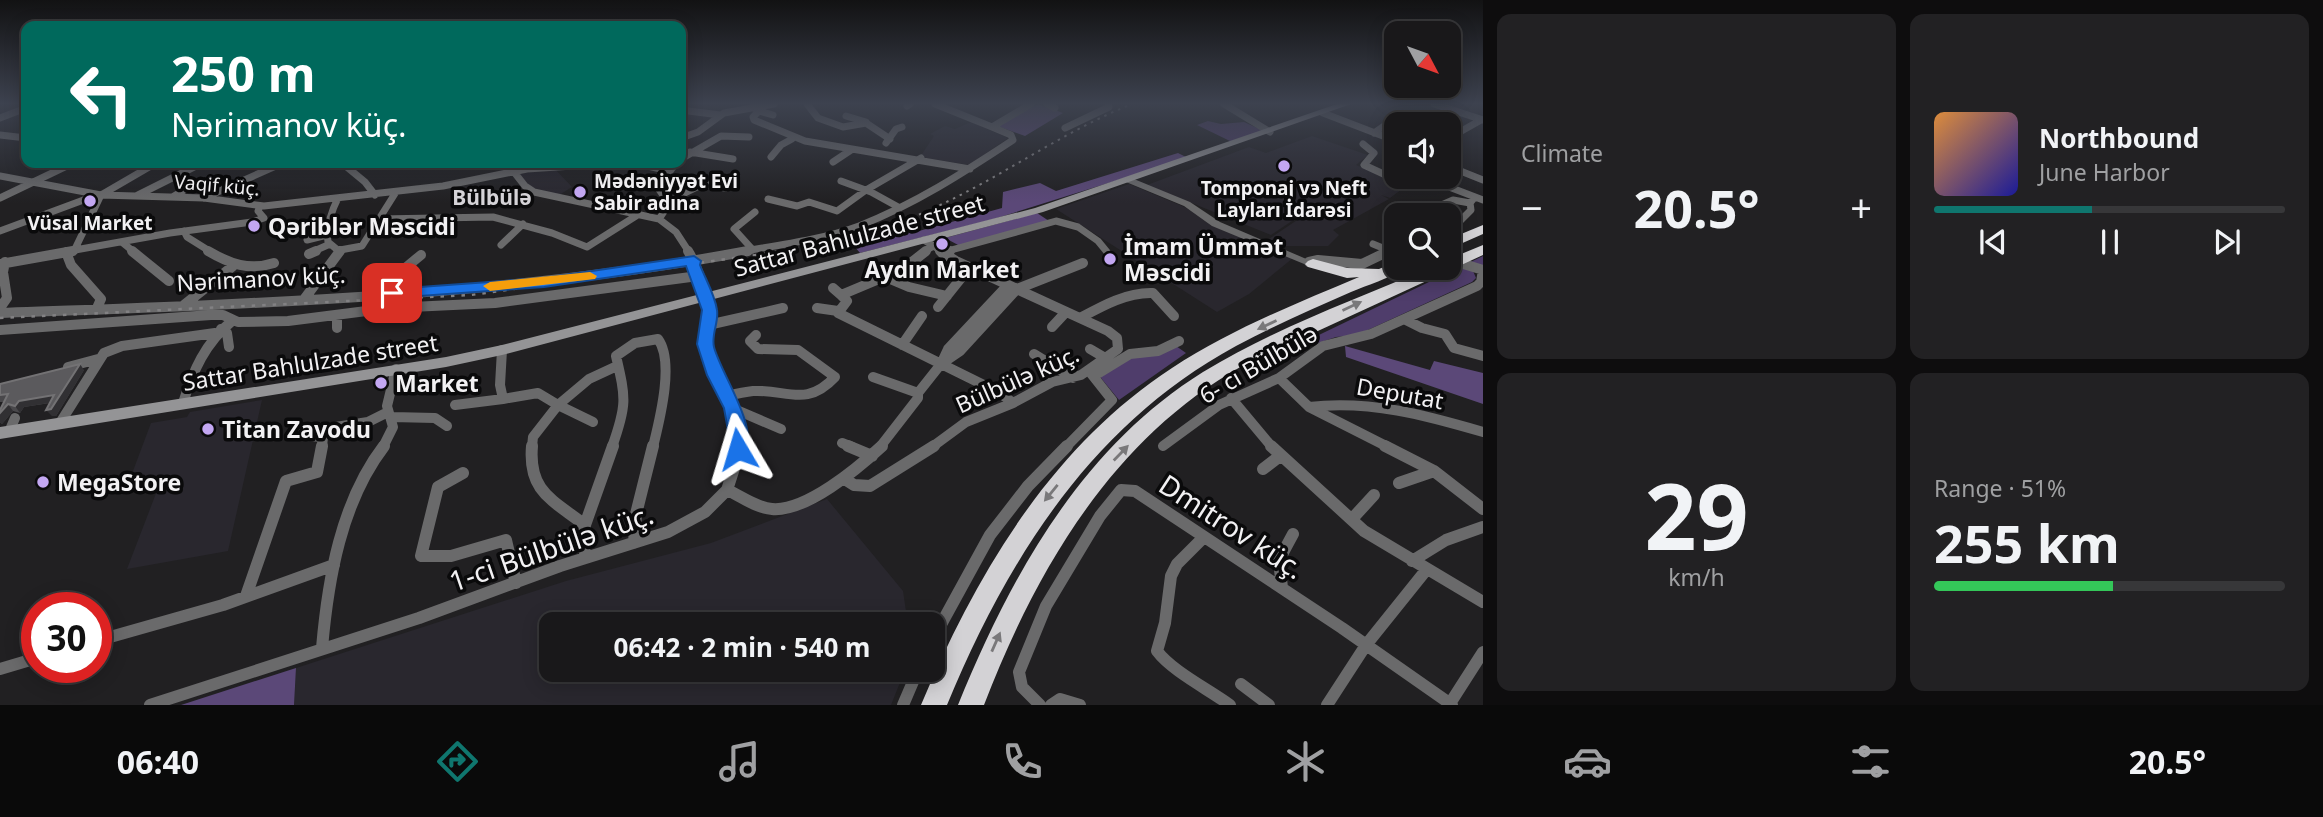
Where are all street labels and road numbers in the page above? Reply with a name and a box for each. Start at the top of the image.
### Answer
street label: Vaqif küç. [173,168,261,202]
street label: Sattar Bahlulzade street [730,186,988,284]
street label: Nərimanov küç. [176,258,346,298]
street label: 6- cı Bülbülə [1193,317,1323,411]
street label: Sattar Bahlulzade street [180,326,440,398]
street label: Bülbülə küç. [950,338,1084,420]
street label: Deputat [1354,370,1446,416]
street label: Dmitrov küç. [1152,465,1312,587]
street label: 1-ci Bülbülə küç. [444,494,658,600]

